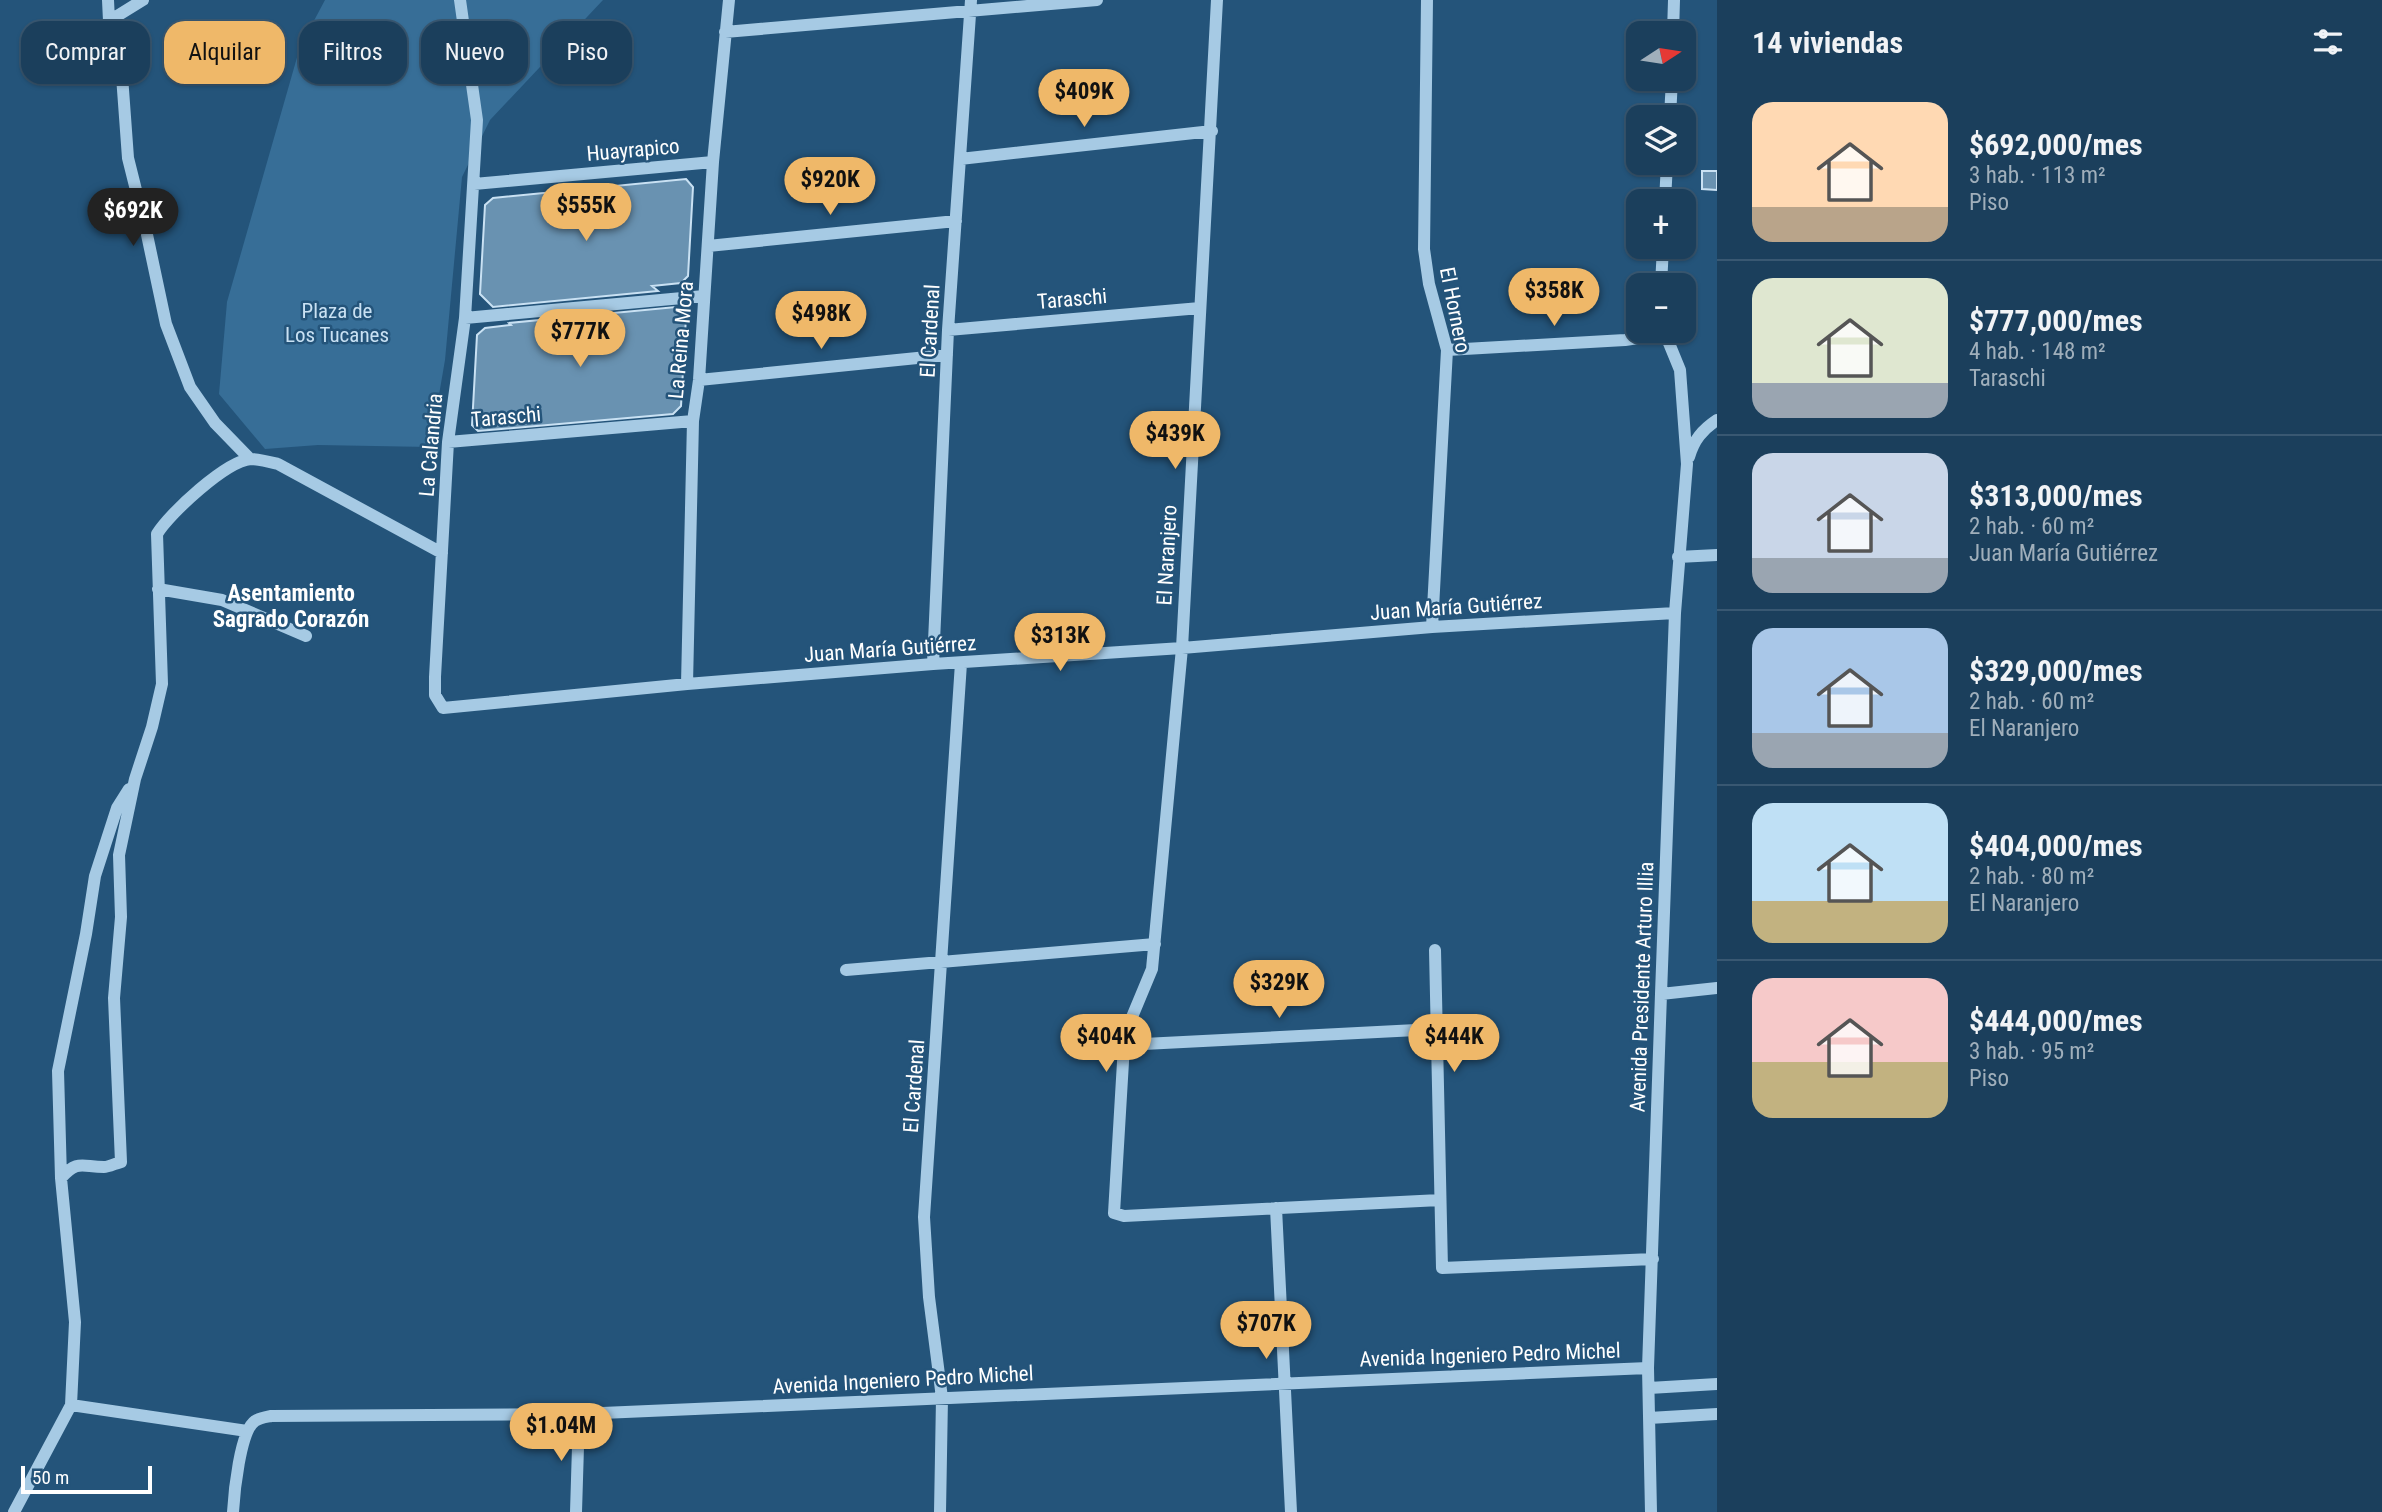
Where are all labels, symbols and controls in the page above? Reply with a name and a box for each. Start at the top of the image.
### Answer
chip: Comprar [21,21,150,84]
chip: Alquilar [164,21,285,84]
chip: Filtros [299,21,407,84]
chip: Nuevo [421,21,528,84]
chip: Piso [542,21,632,84]
north arrow [1626,21,1696,91]
map controls [1626,21,1696,343]
icon: filters [2309,23,2347,61]
text: 14 viviendas [1752,25,1903,60]
pin: $409K [1035,69,1133,129]
text: $409K [1054,78,1114,105]
button: layers [1626,105,1696,175]
text: $692,000/mes [1969,127,2143,162]
icon: home [1808,130,1892,214]
street label: Huayrapico [585,134,681,166]
pin: $920K [781,158,879,217]
text: 3 hab. · 113 m² [1969,162,2106,189]
text: $920K [800,166,860,193]
pin: $555K [537,184,635,243]
pin: $692K [84,188,182,248]
button: + [1626,189,1696,259]
text: Piso [1969,189,2009,216]
text: $555K [556,192,616,219]
text: $692K [103,197,163,224]
street label: El Hornero [1435,265,1475,355]
pin: $358K [1505,268,1603,328]
button: − [1626,273,1696,343]
text: $358K [1524,277,1584,304]
street label: La Reina Mora [664,280,698,400]
street label: El Cardenal [916,284,944,378]
street label: Taraschi [1036,284,1108,314]
pin: $498K [772,292,870,351]
park label: Plaza de Los Tucanes [285,299,389,347]
text: $498K [791,300,851,327]
text: $777,000/mes [1969,303,2143,338]
icon: home [1808,306,1892,390]
pin: $777K [531,310,629,369]
text: $777K [550,318,610,345]
text: 4 hab. · 148 m² [1969,338,2106,365]
text: Taraschi [1969,365,2046,392]
street label: La Calandria [415,392,447,498]
street label: Taraschi [470,402,542,432]
pin: $439K [1126,412,1224,471]
text: $439K [1145,420,1205,447]
text: $313,000/mes [1969,478,2143,513]
icon: home [1808,481,1892,565]
street label: El Naranjero [1152,504,1182,606]
text: 2 hab. · 60 m² [1969,513,2094,540]
text: Juan María Gutiérrez [1969,540,2158,567]
district label: Asentamiento Sagrado Corazón [213,580,369,633]
street label: Juan María Gutiérrez [1369,589,1543,625]
pin: $313K [1011,614,1109,673]
text: $313K [1030,622,1090,649]
street label: Juan María Gutiérrez [803,631,977,667]
text: $329,000/mes [1969,653,2143,688]
icon: home [1808,656,1892,740]
text: 2 hab. · 60 m² [1969,688,2094,715]
text: El Naranjero [1969,715,2079,742]
text: $404,000/mes [1969,828,2143,863]
icon: home [1808,831,1892,915]
street label: Avenida Presidente Arturo Illia [1626,861,1658,1113]
text: 2 hab. · 80 m² [1969,863,2094,890]
text: El Naranjero [1969,890,2079,917]
pin: $329K [1230,960,1328,1020]
text: $329K [1249,969,1309,996]
text: $444,000/mes [1969,1003,2143,1038]
icon: home [1808,1006,1892,1090]
pin: $404K [1057,1014,1155,1074]
pin: $444K [1405,1014,1503,1074]
text: $404K [1076,1023,1136,1050]
text: $444K [1424,1023,1484,1050]
street label: El Cardenal [899,1038,929,1134]
text: 3 hab. · 95 m² [1969,1038,2094,1065]
text: Piso [1969,1065,2009,1092]
pin: $707K [1217,1302,1315,1361]
text: $707K [1236,1310,1296,1337]
street label: Avenida Ingeniero Pedro Michel [1359,1338,1621,1372]
street label: Avenida Ingeniero Pedro Michel [772,1361,1034,1399]
pin: $1.04M [504,1404,618,1463]
text: $1.04M [526,1412,596,1439]
scale bar [21,1463,152,1495]
text: 50 m [32,1466,69,1489]

